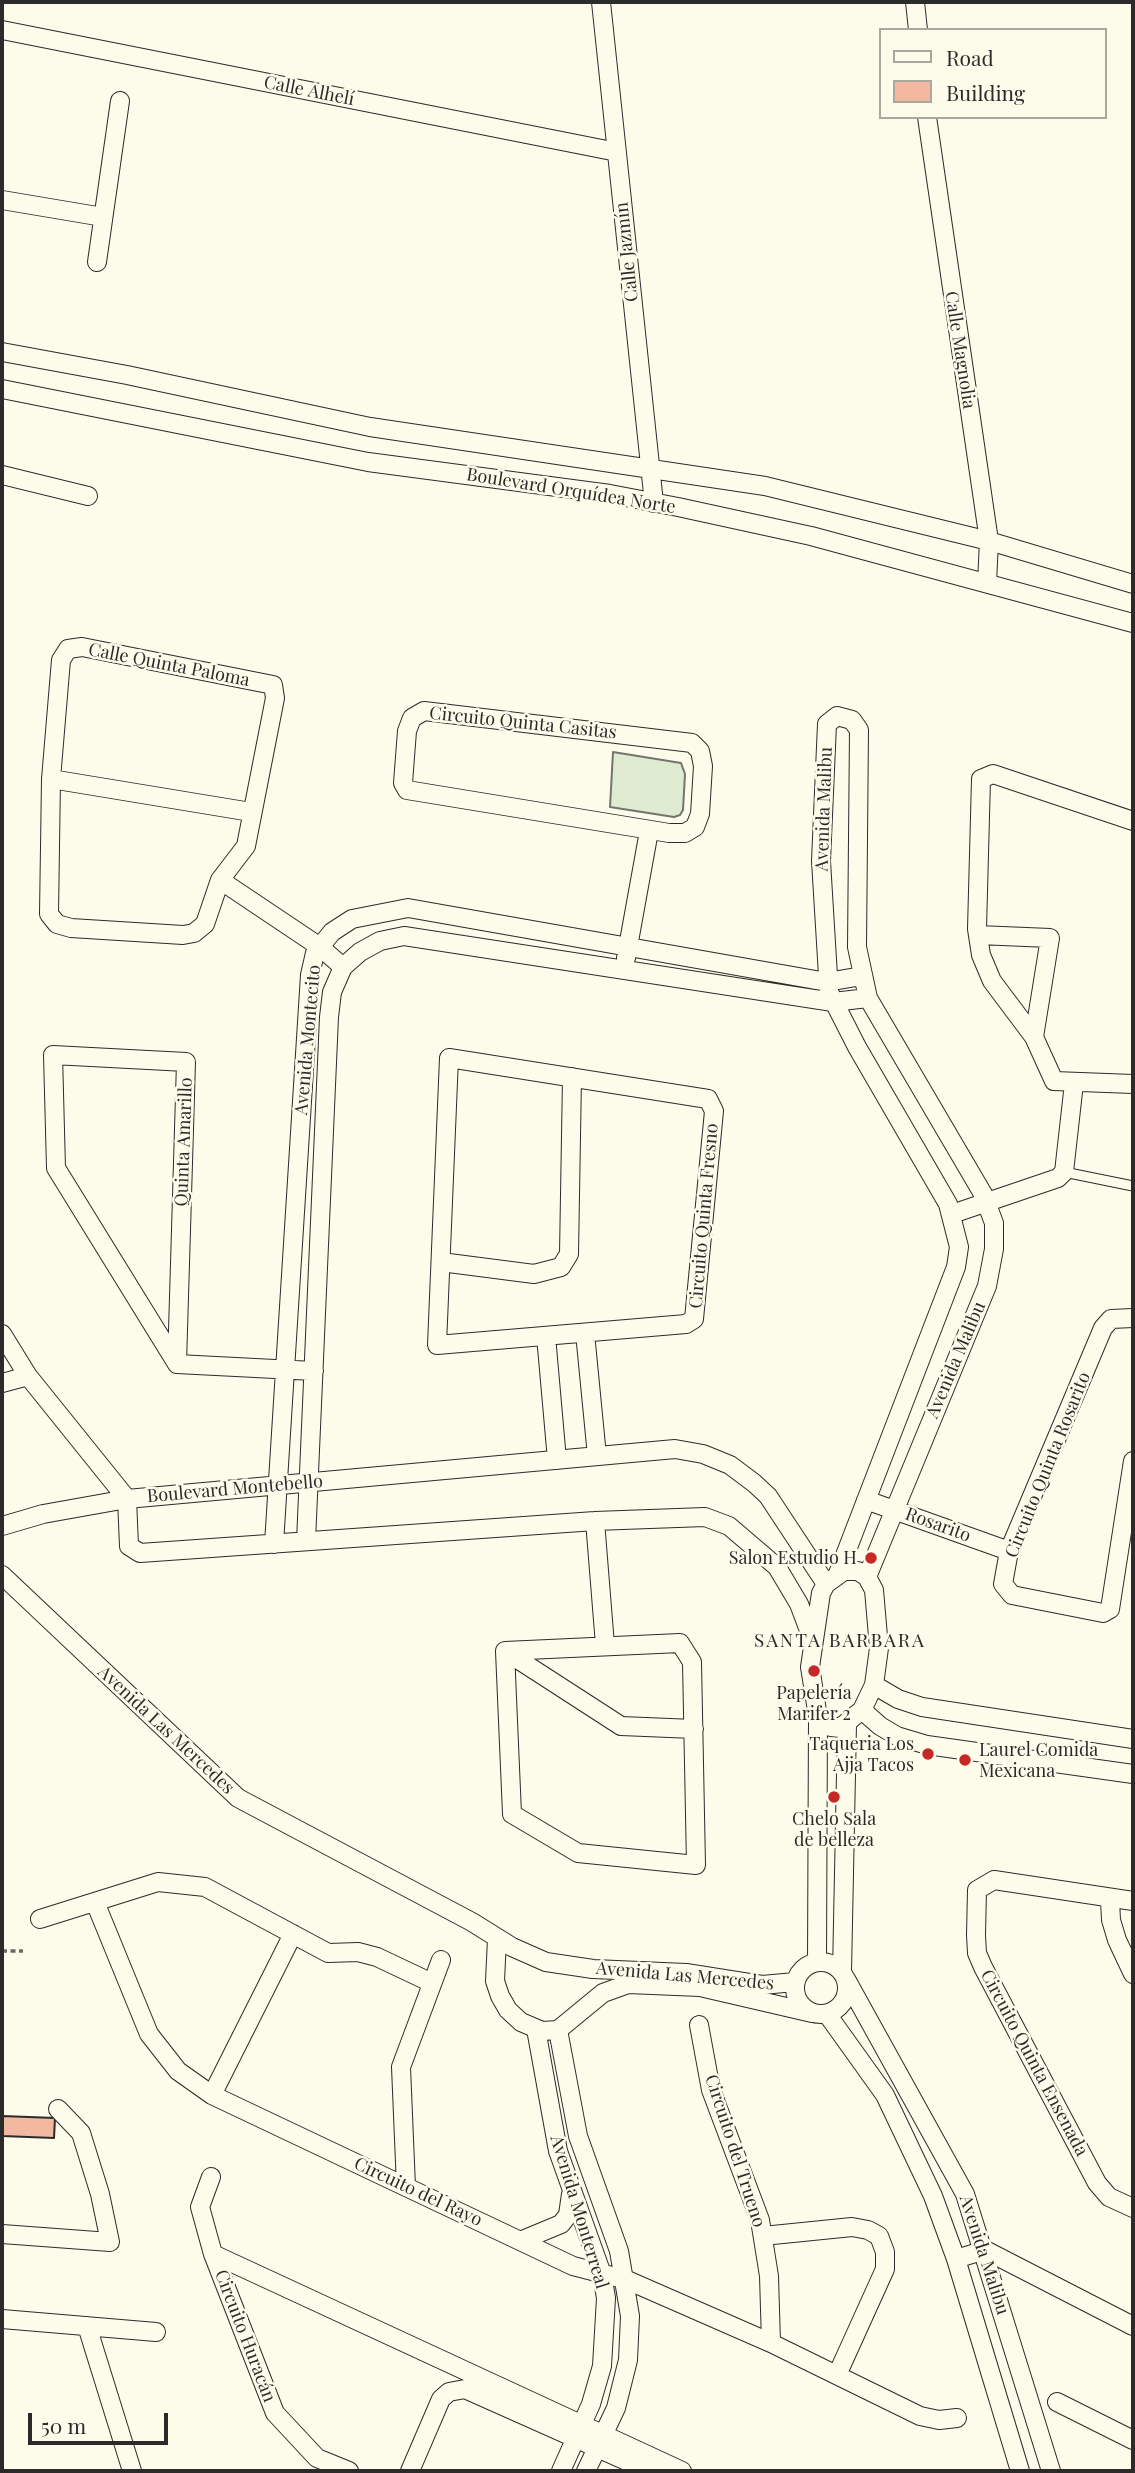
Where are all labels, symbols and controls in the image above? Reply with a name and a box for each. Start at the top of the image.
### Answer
legend [880,28,1107,119]
text: Road [946,43,994,71]
street label: Calle Alhelí [262,72,356,110]
text: Building [946,78,1025,106]
street label: Calle Jazmín [611,201,643,303]
street label: Calle Magnolia [940,290,980,410]
street label: Boulevard Orquídea Norte [465,464,677,518]
street label: Calle Quinta Paloma [87,639,251,691]
street label: Circuito Quinta Casitas [428,702,618,744]
street label: Avenida Malibu [811,746,837,872]
street label: Avenida Montecito [291,964,325,1116]
street label: Quinta Amarillo [171,1077,197,1207]
street label: Circuito Quinta Fresno [685,1123,723,1309]
street label: Avenida Malibu [922,1298,990,1422]
street label: Circuito Quinta Rosarito [1001,1369,1095,1561]
street label: Boulevard Montebello [146,1471,324,1507]
street label: Rosarito [902,1503,974,1547]
place label: Salon Estudio H [729,1547,857,1569]
marker: Salon Estudio H [863,1550,879,1566]
district label: SANTA BARBARA [756,1630,924,1652]
street label: Avenida Las Mercedes [93,1661,239,1799]
marker: Papelería Marifer 2 [806,1663,822,1679]
place label: Papelería Marifer 2 [776,1682,852,1724]
place label: Taqueria Los Ajja Tacos [809,1733,914,1776]
place label: Laurel Comida Mexicana [979,1739,1098,1782]
marker: Taqueria Los Ajja Tacos [920,1746,936,1762]
marker: Laurel Comida Mexicana [957,1752,973,1768]
marker: Chelo Sala de belleza [826,1789,842,1805]
place label: Chelo Sala de belleza [792,1808,876,1850]
street label: Avenida Las Mercedes [595,1957,775,1995]
street label: Circuito Quinta Ensenada [976,1966,1092,2160]
street label: Circuito del Trueno [700,2072,770,2230]
street label: Avenida Monterreal [545,2133,613,2291]
street label: Circuito del Rayo [350,2153,486,2231]
street label: Avenida Malibu [954,2192,1014,2318]
street label: Circuito Huracán [210,2267,280,2405]
scale bar [32,2400,172,2444]
text: 50 m [41,2411,86,2439]

